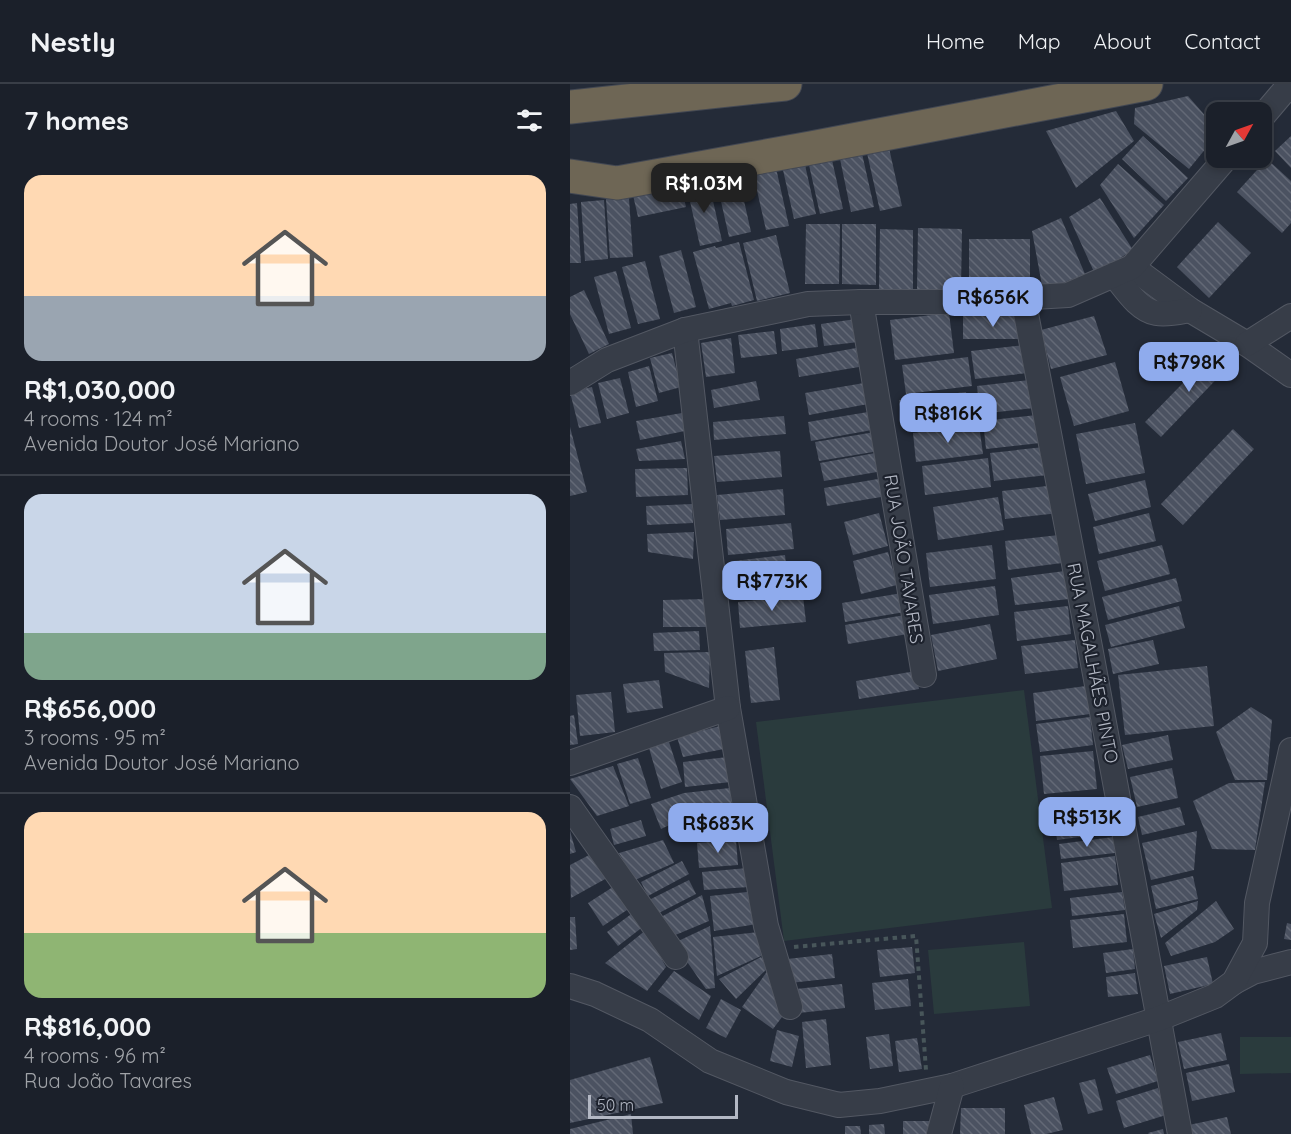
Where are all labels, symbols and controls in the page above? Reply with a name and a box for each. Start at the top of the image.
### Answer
text: Nestly [30,24,116,59]
text: Home [926,28,985,54]
text: Map [1018,28,1061,54]
text: About [1094,28,1152,54]
text: Contact [1185,28,1261,54]
north arrow [1206,102,1272,168]
map controls [1206,102,1272,168]
text: 7 homes [24,104,129,137]
icon: filters [513,104,546,137]
pin: R$1.03M [649,163,759,214]
text: R$1.03M [665,170,743,195]
icon: home [231,214,339,322]
pin: R$656K [944,277,1042,328]
text: R$656K [957,284,1029,309]
pin: R$798K [1140,342,1238,393]
text: R$798K [1153,349,1225,374]
text: R$1,030,000 [24,373,176,406]
pin: R$816K [899,393,997,444]
text: R$816K [914,400,982,425]
text: 4 rooms · 124 m² [24,406,173,431]
text: Avenida Doutor José Mariano [24,431,300,456]
street label: RUA JOÃO TAVARES [879,473,929,645]
icon: home [231,533,339,641]
pin: R$773K [723,561,821,612]
street label: RUA MAGALHÃES PINTO [1062,561,1124,765]
text: R$773K [736,568,808,593]
text: R$656,000 [24,692,156,725]
text: 3 rooms · 95 m² [24,725,166,750]
text: Avenida Doutor José Mariano [24,750,300,775]
pin: R$513K [1038,797,1136,848]
pin: R$683K [669,803,767,854]
text: R$513K [1053,804,1121,829]
text: R$683K [682,810,754,835]
icon: home [231,851,339,959]
text: R$816,000 [24,1010,151,1043]
text: 4 rooms · 96 m² [24,1043,166,1068]
text: Rua João Tavares [24,1068,192,1093]
scale bar [588,1092,738,1120]
text: 50 m [597,1095,634,1115]

